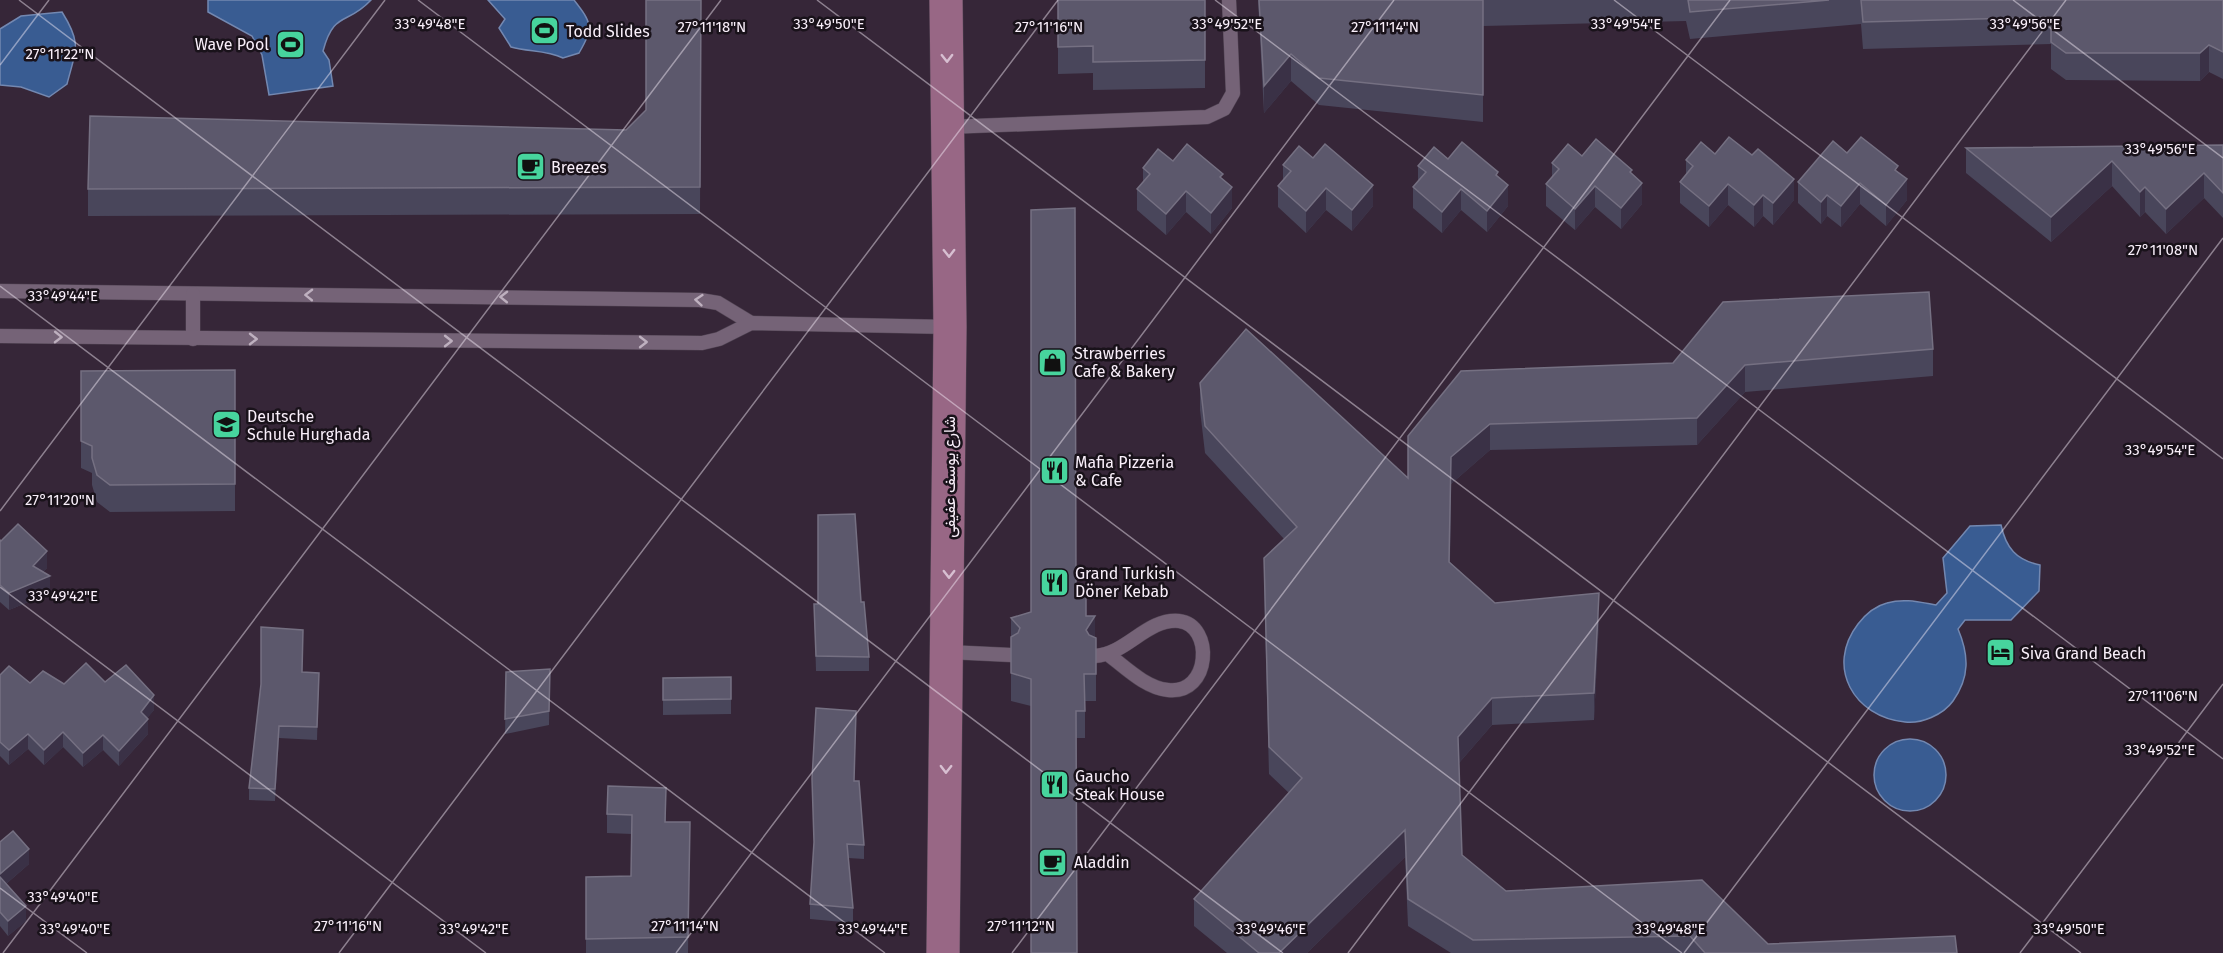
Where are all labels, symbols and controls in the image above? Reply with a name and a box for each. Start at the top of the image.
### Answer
text: 33°49'48"E [394,15,466,33]
sports icon: Todd Slides [529,15,561,47]
text: 33°49'50"E [793,15,865,33]
text: 33°49'52"E [1192,15,1262,33]
text: 33°49'54"E [1591,15,1661,33]
text: 33°49'56"E [1990,15,2060,33]
text: 27°11'18"N [678,18,746,36]
text: 27°11'16"N [1015,18,1083,36]
text: 27°11'14"N [1351,18,1419,36]
place label: Todd Slides [566,22,650,41]
sports icon: Wave Pool [274,28,306,60]
place label: Wave Pool [195,35,269,54]
text: 27°11'22"N [25,45,95,63]
one-way arrow [940,54,953,63]
text: 33°49'56"E [2125,140,2195,158]
cafe icon: Breezes [514,151,546,183]
place label: Breezes [551,158,607,177]
text: 27°11'08"N [2128,241,2198,259]
one-way arrow [943,249,956,258]
text: 33°49'44"E [28,287,98,305]
one-way arrow [304,289,313,301]
one-way arrow [499,291,508,303]
one-way arrow [694,294,703,307]
one-way arrow [54,331,63,343]
one-way arrow [249,333,258,345]
one-way arrow [444,335,453,347]
one-way arrow [639,336,648,348]
place label: Strawberries Cafe & Bakery [1074,344,1175,381]
shop icon: Strawberries Cafe & Bakery [1037,346,1069,378]
place label: Deutsche Schule Hurghada [247,407,370,444]
school or university icon: Deutsche Schule Hurghada [210,409,242,441]
street label: شارع يوسف عفيفى [940,416,961,538]
text: 33°49'54"E [2125,441,2195,459]
place label: Mafia Pizzeria & Cafe [1075,453,1174,490]
restaurant icon: Mafia Pizzeria & Cafe [1038,455,1070,487]
text: 27°11'20"N [25,491,95,509]
place label: Grand Turkish Döner Kebab [1075,564,1175,601]
restaurant icon: Grand Turkish Döner Kebab [1038,566,1070,598]
one-way arrow [943,570,955,579]
text: 33°49'42"E [28,587,98,605]
hotel icon: Siva Grand Beach [1984,637,2016,669]
place label: Siva Grand Beach [2021,644,2146,663]
text: 27°11'06"N [2128,687,2198,705]
text: 33°49'52"E [2125,741,2195,759]
one-way arrow [940,765,952,774]
place label: Gaucho Steak House [1075,767,1165,804]
restaurant icon: Gaucho Steak House [1038,769,1070,801]
cafe icon: Aladdin [1037,846,1069,878]
place label: Aladdin [1074,853,1130,872]
text: 33°49'40"E [27,888,99,906]
text: 27°11'16"N [314,917,382,935]
text: 27°11'14"N [651,917,719,935]
text: 27°11'12"N [987,917,1055,935]
text: 33°49'40"E [39,920,111,938]
text: 33°49'42"E [439,920,509,938]
text: 33°49'44"E [838,920,908,938]
text: 33°49'46"E [1236,920,1306,938]
text: 33°49'48"E [1634,920,1706,938]
text: 33°49'50"E [2033,920,2105,938]

